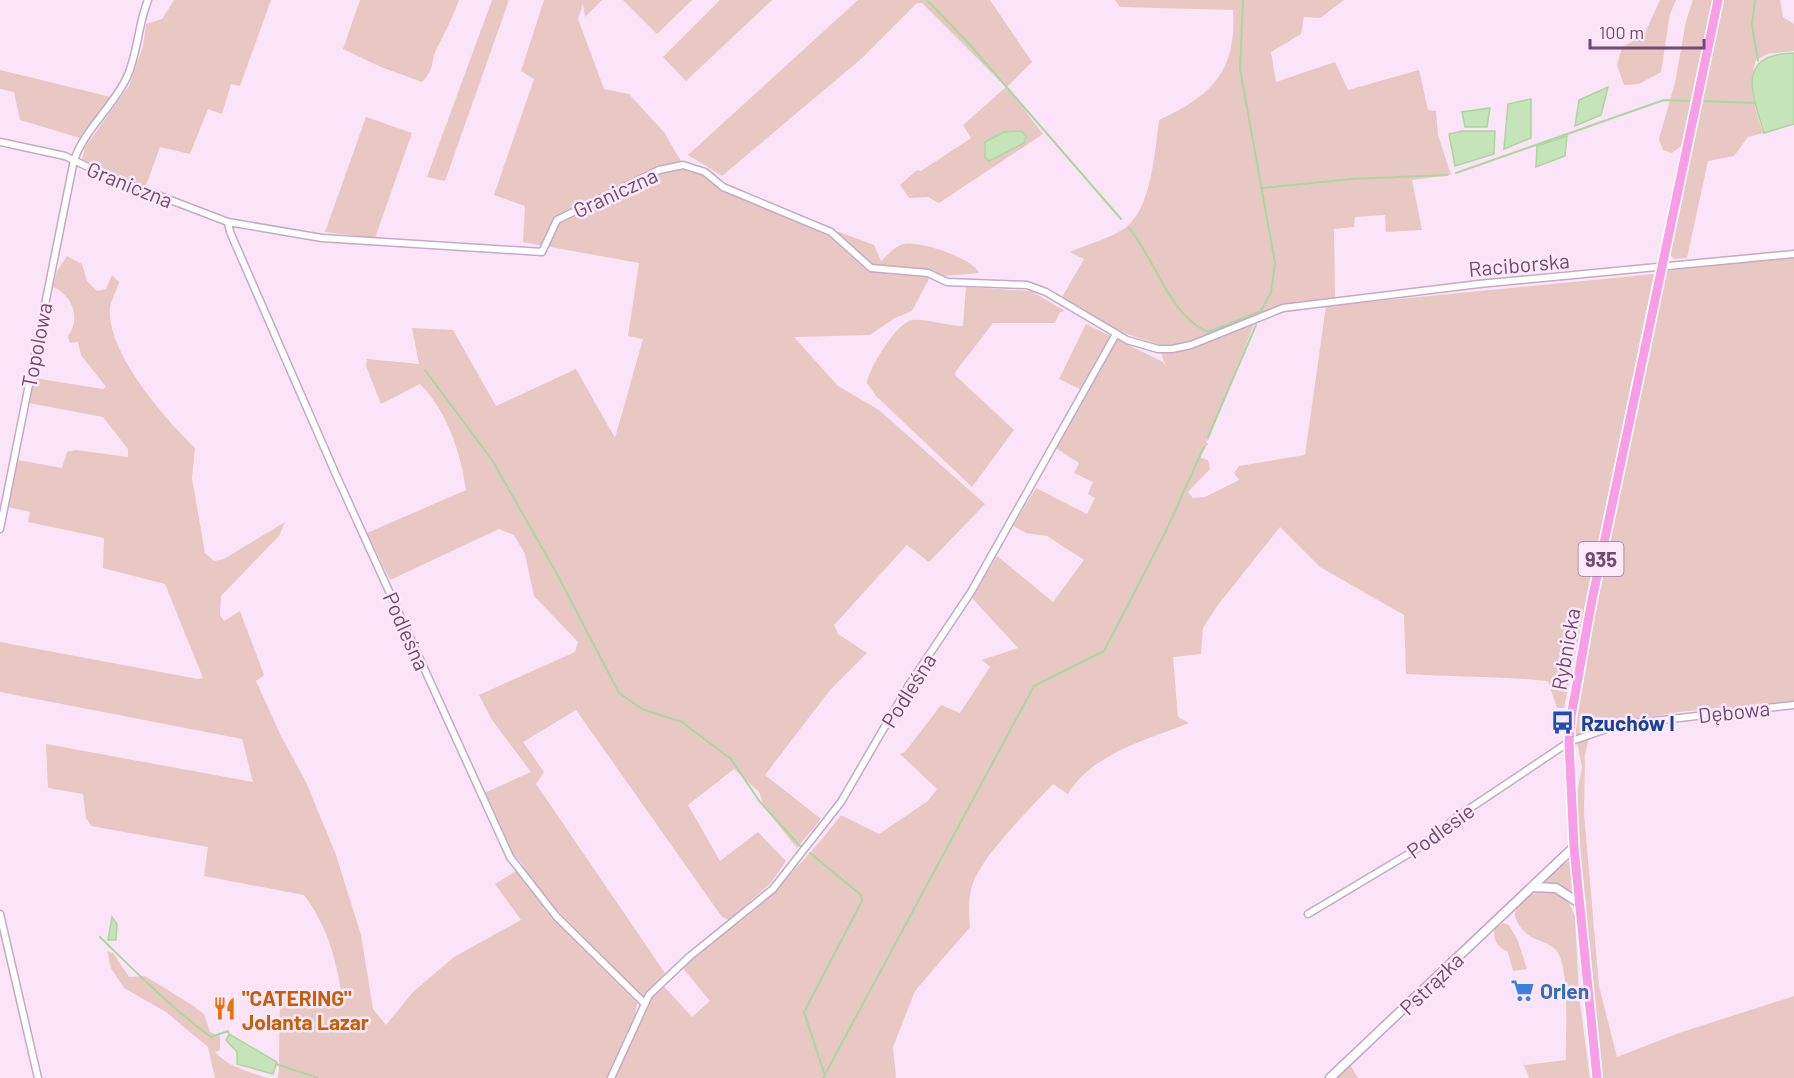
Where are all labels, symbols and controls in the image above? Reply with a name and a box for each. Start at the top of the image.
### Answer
scale bar [1590,12,1704,50]
text: 100 m [1599,21,1644,43]
street label: Graniczna [83,156,177,212]
street label: Graniczna [569,162,661,222]
street label: Raciborska [1467,247,1571,281]
street label: Topolowa [15,300,57,390]
road number: 935 [1578,542,1624,576]
street label: Podleśna [379,588,435,674]
street label: Rybnicka [1546,606,1584,692]
street label: Podleśna [875,648,941,732]
street label: Dębowa [1697,695,1771,727]
bus stop icon: Rzuchów I [1550,709,1576,735]
place label: Rzuchów I [1581,710,1675,735]
street label: Podlesie [1401,797,1479,863]
street label: Pstrązka [1394,947,1468,1019]
supermarket icon: Orlen [1509,977,1535,1003]
place label: Orlen [1540,978,1589,1003]
place label: "CATERING" Jolanta Lazar [242,985,369,1034]
restaurant icon: "CATERING" Jolanta Lazar [211,996,237,1022]

